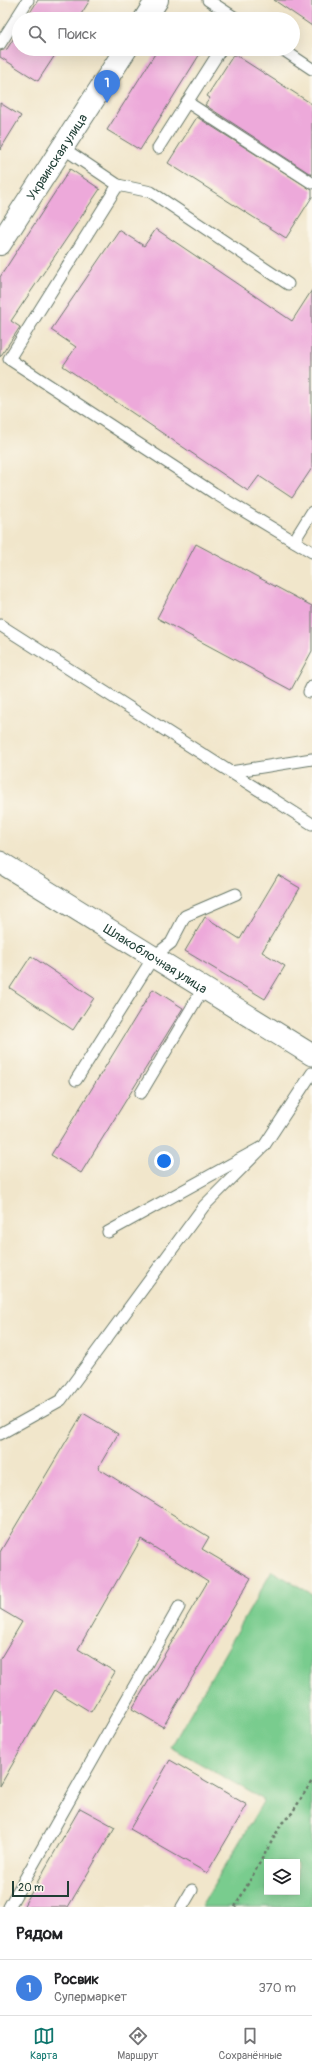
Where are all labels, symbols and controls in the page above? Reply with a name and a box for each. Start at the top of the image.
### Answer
search box [12,12,300,56]
icon: search [26,23,48,45]
text: Поиск [58,25,97,44]
pin: 1 [94,70,120,103]
street label: Украинская улица [23,111,91,203]
street label: Шлакоблочная улица [100,921,210,997]
your location [154,1151,174,1171]
map controls [264,1859,300,1895]
button: layers [264,1859,300,1895]
scale bar [12,1879,69,1898]
text: 20 m [18,1881,44,1894]
text: Рядом [16,1923,63,1944]
text: Росвик [54,1970,99,1989]
text: 1 [26,1980,32,1996]
text: 370 m [259,1980,296,1996]
text: Супермаркет [54,1989,127,2005]
tab: Карта [30,2025,57,2062]
tab: Маршрут [117,2025,159,2062]
tab: Сохранённые [219,2025,282,2062]

